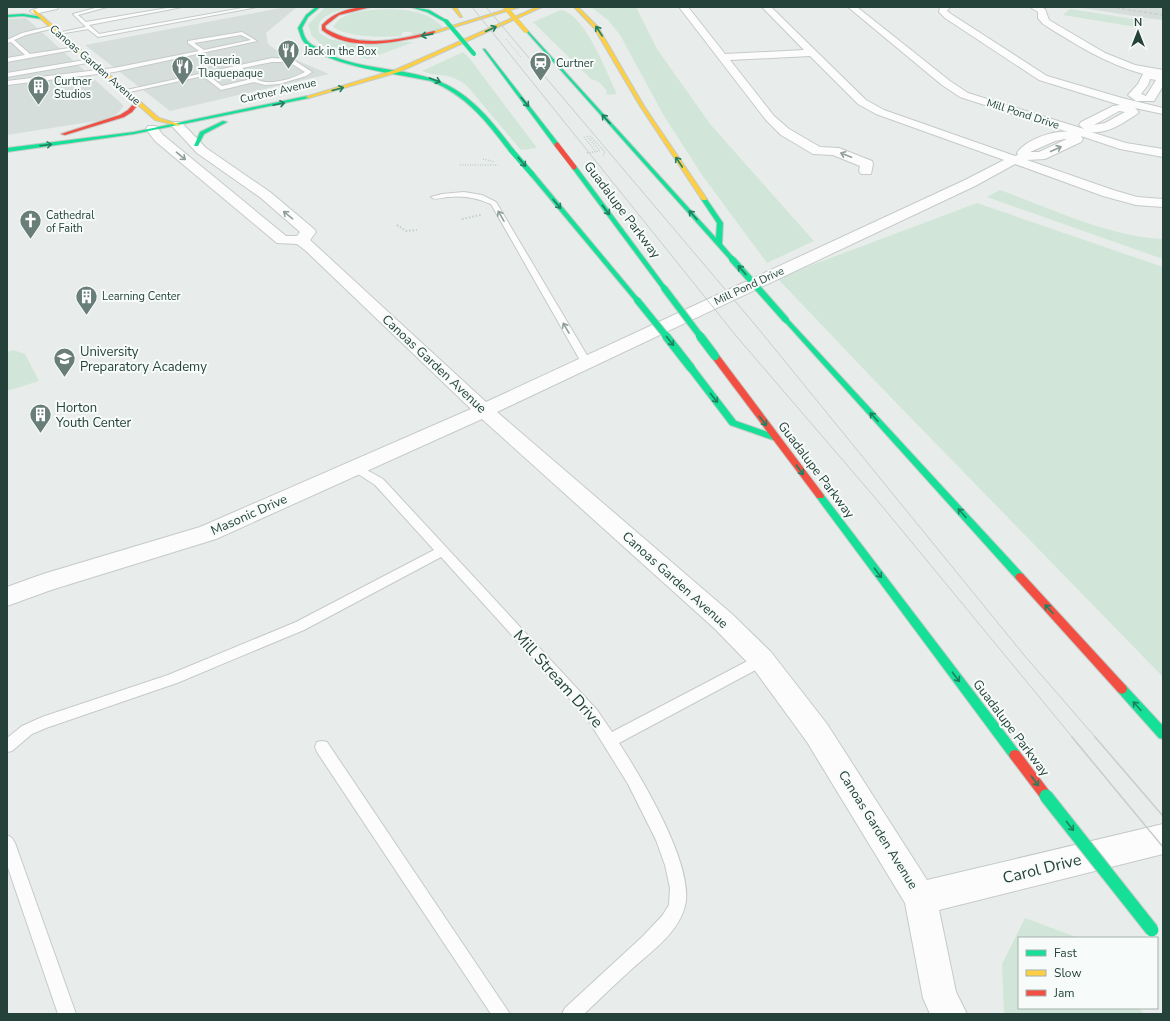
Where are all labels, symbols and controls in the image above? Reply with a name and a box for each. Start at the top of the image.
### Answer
north arrow [1118,12,1158,52]
text: N [1134,15,1142,30]
street label: Canoas Garden Avenue [46,21,144,109]
one-way arrow [485,25,497,32]
one-way arrow [595,26,603,37]
one-way arrow [421,31,434,39]
restaurant icon: Jack in the Box [275,38,301,71]
place label: Jack in the Box [303,44,377,59]
station icon: Curtner [527,50,553,83]
restaurant icon: Taqueria Tlaquepaque [170,53,196,86]
place label: Taqueria Tlaquepaque [198,53,263,81]
place label: Curtner [556,56,594,71]
building icon: Curtner Studios [25,74,51,107]
place label: Curtner Studios [54,74,92,102]
street label: Curtner Avenue [238,75,318,107]
one-way arrow [429,77,441,85]
one-way arrow [332,85,345,92]
street label: Mill Pond Drive [985,95,1061,133]
one-way arrow [520,97,529,108]
one-way arrow [272,99,285,107]
one-way arrow [601,114,610,124]
one-way arrow [39,141,52,149]
one-way arrow [1050,145,1062,152]
one-way arrow [840,151,852,159]
one-way arrow [175,152,186,160]
one-way arrow [675,156,683,167]
one-way arrow [517,157,526,167]
street label: Guadalupe Parkway [580,158,665,262]
one-way arrow [552,199,561,210]
one-way arrow [601,204,610,215]
church icon: Cathedral of Faith [18,208,44,241]
place label: Cathedral of Faith [46,208,95,236]
one-way arrow [282,210,293,219]
one-way arrow [496,210,504,222]
one-way arrow [688,210,698,220]
street label: Mill Pond Drive [712,263,787,309]
one-way arrow [737,265,747,275]
building icon: Learning Center [73,283,99,316]
place label: Learning Center [102,289,181,304]
street label: Canoas Garden Avenue [378,311,490,417]
one-way arrow [562,322,570,334]
one-way arrow [666,336,674,347]
place label: University Preparatory Academy [80,343,207,376]
school or university icon: University Preparatory Academy [51,346,77,379]
one-way arrow [710,393,719,404]
place label: Horton Youth Center [55,399,132,432]
building icon: Horton Youth Center [28,402,54,435]
one-way arrow [870,412,879,422]
one-way arrow [759,416,767,427]
street label: Guadalupe Parkway [774,418,859,522]
one-way arrow [796,464,804,475]
street label: Masonic Drive [208,490,290,540]
one-way arrow [957,508,967,518]
street label: Canoas Garden Avenue [618,528,732,633]
one-way arrow [874,568,882,579]
one-way arrow [1045,604,1054,615]
street label: Mill Stream Drive [508,625,608,733]
one-way arrow [952,672,961,683]
street label: Guadalupe Parkway [969,676,1054,780]
one-way arrow [1132,700,1141,711]
street label: Canoas Garden Avenue [834,767,922,893]
one-way arrow [1030,775,1039,786]
one-way arrow [1066,821,1074,832]
street label: Carol Drive [1000,849,1084,889]
legend [1018,937,1158,1009]
text: Fast [1054,945,1077,961]
text: Slow [1054,965,1082,981]
text: Jam [1053,985,1075,1001]

